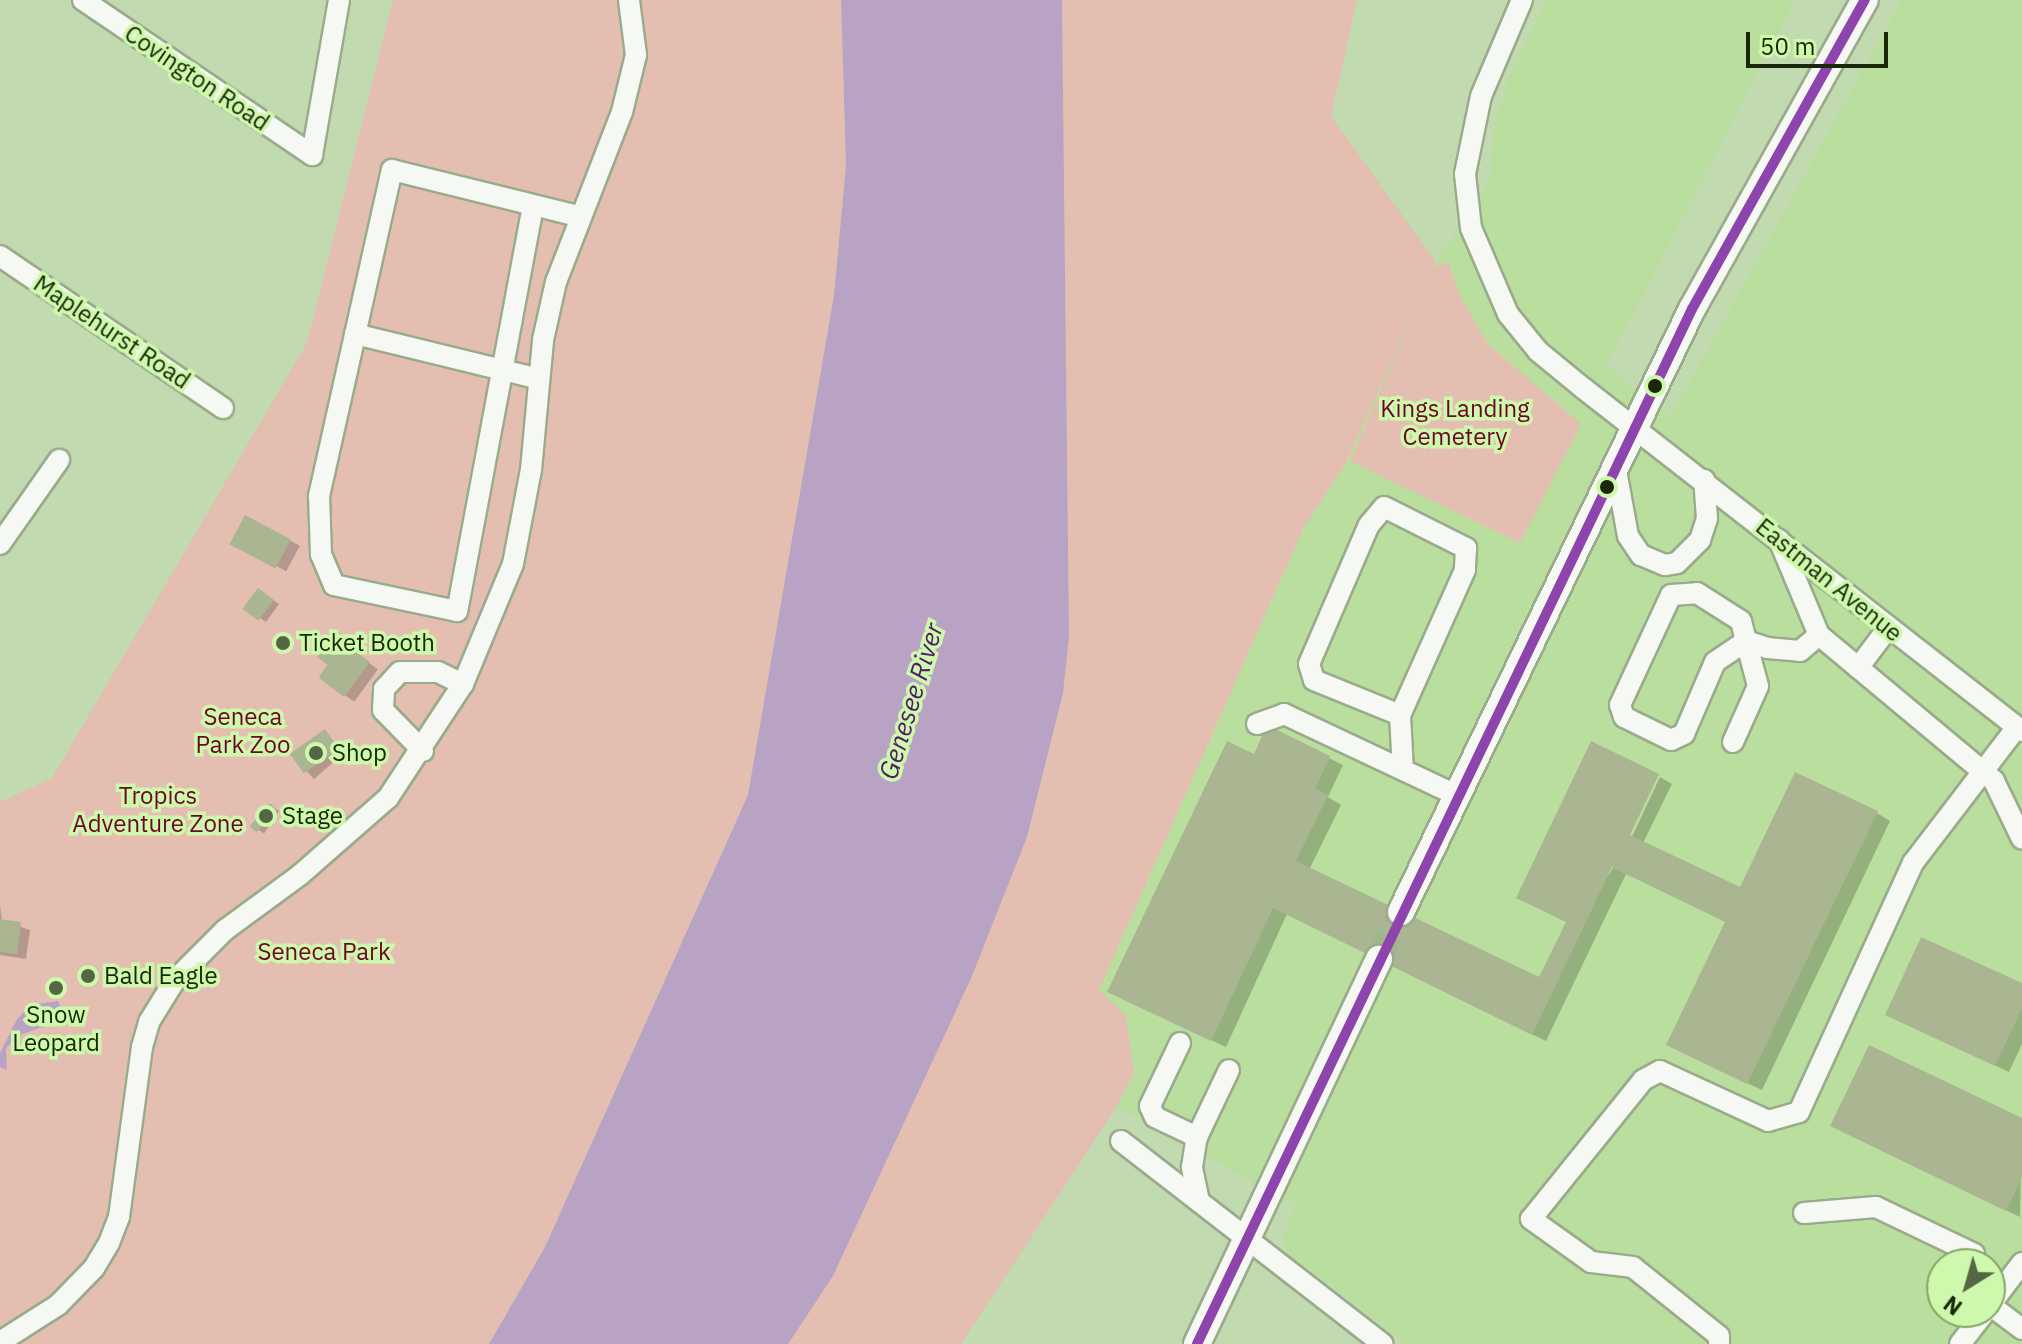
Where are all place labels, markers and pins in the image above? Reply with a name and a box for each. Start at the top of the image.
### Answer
unlabelled marker [1647,378,1663,394]
unlabelled marker [1599,479,1615,495]
place label: Ticket Booth [299,629,435,657]
marker: Ticket Booth [274,634,292,652]
place label: Shop [332,739,387,767]
marker: Shop [307,744,325,762]
place label: Stage [282,802,343,830]
marker: Stage [257,807,275,825]
place label: Bald Eagle [104,962,218,990]
marker: Bald Eagle [79,967,97,985]
marker: Snow Leopard [47,979,65,997]
place label: Snow Leopard [12,1001,100,1057]

